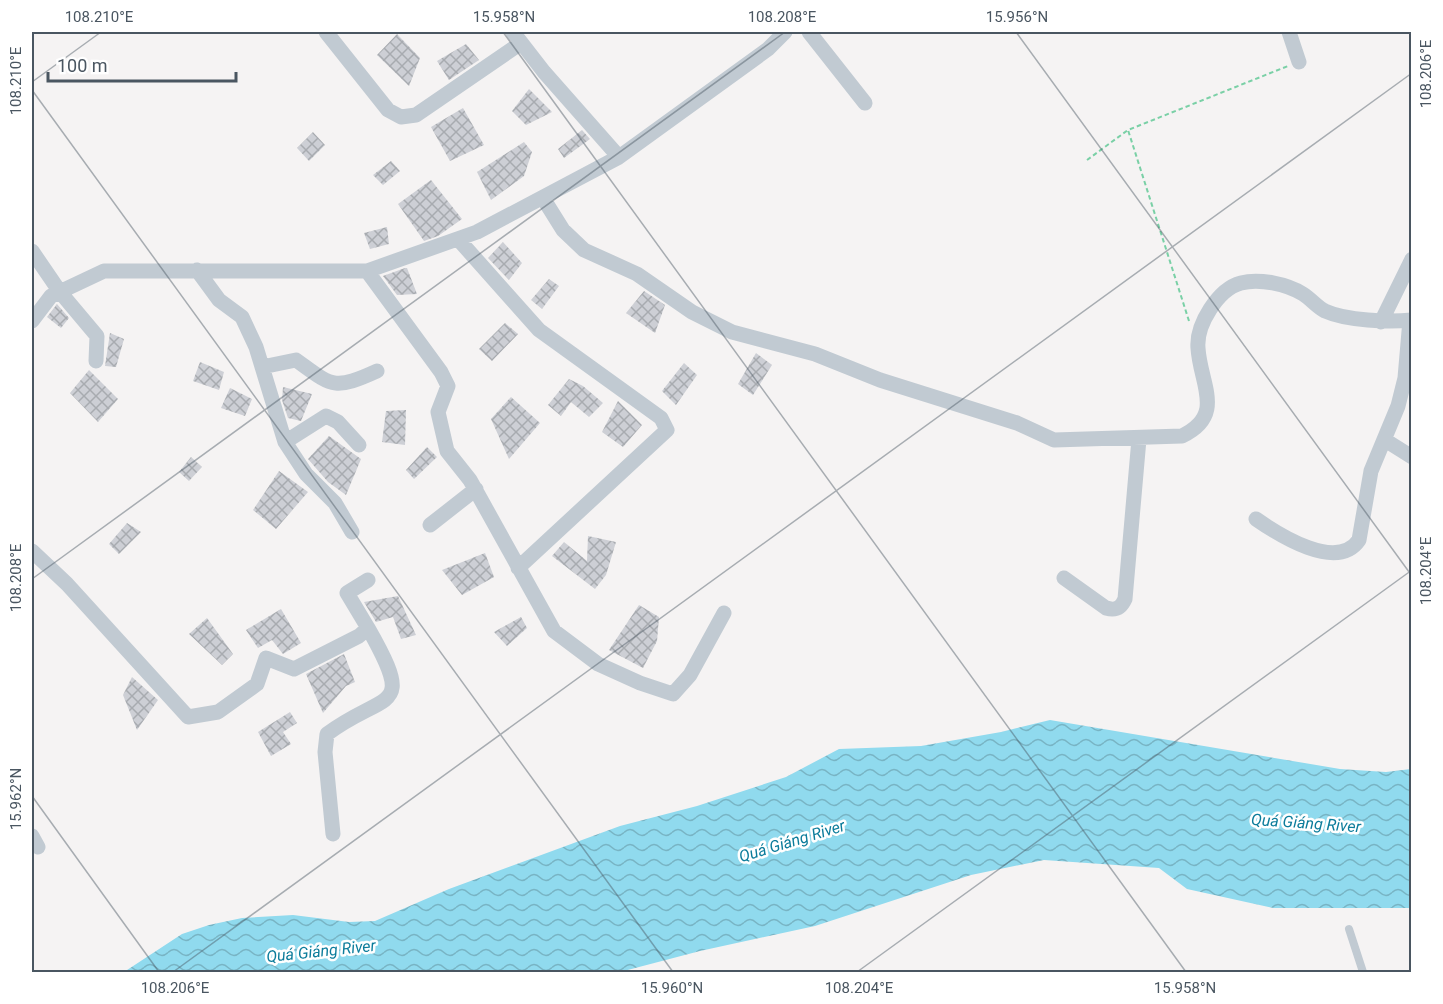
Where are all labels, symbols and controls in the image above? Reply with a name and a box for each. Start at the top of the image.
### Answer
text: 108.210°E [65,8,134,26]
text: 15.958°N [473,8,535,26]
text: 108.208°E [748,8,817,26]
text: 15.956°N [986,8,1048,26]
text: 108.206°E [1417,39,1435,108]
scale bar [48,45,236,83]
text: 108.210°E [7,46,25,115]
text: 100 m [57,55,108,76]
text: 108.204°E [1417,536,1435,605]
text: 108.208°E [7,543,25,612]
text: 15.962°N [7,768,25,830]
water label: Quá Giáng River [1251,810,1362,836]
water label: Quá Giáng River [737,816,848,866]
water label: Quá Giáng River [265,936,377,966]
text: 108.206°E [141,979,210,997]
text: 15.960°N [641,979,703,997]
text: 108.204°E [825,979,894,997]
text: 15.958°N [1154,979,1216,997]

